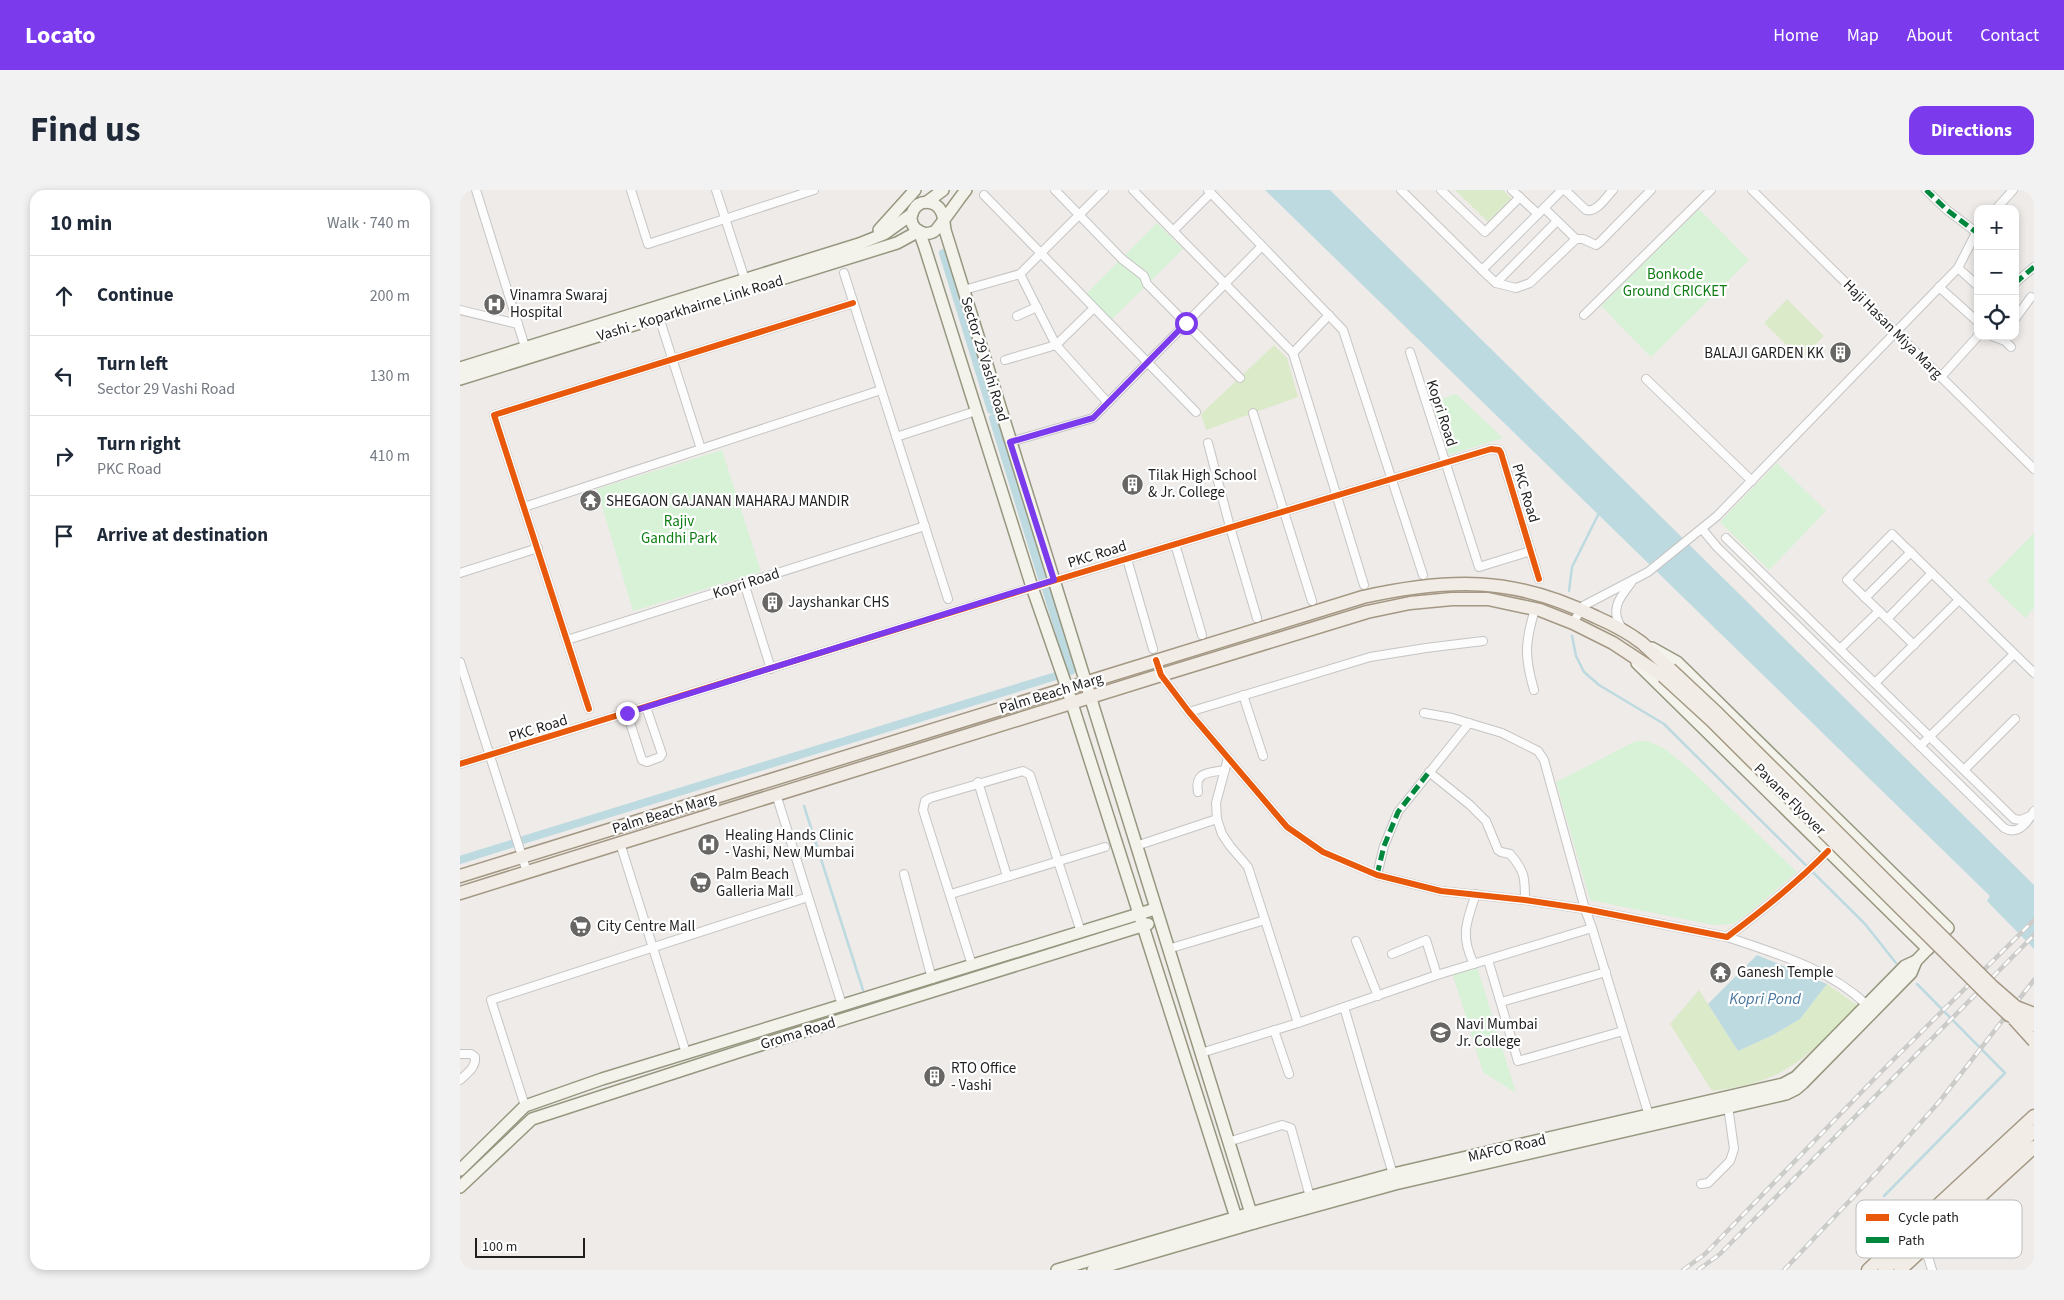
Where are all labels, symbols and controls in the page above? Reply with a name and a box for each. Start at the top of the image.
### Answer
text: Locato [25,18,96,53]
text: Home [1773,23,1819,48]
text: Map [1847,23,1879,48]
text: About [1907,23,1952,48]
text: Contact [1980,23,2039,48]
text: Find us [30,105,140,155]
button: Directions [1909,106,2034,155]
map controls [1974,205,2019,340]
button: + [1974,205,2019,250]
text: 10 min [50,208,112,238]
text: Walk · 740 m [327,212,410,234]
button: − [1974,250,2019,295]
park label: Bonkode Ground CRICKET [1623,264,1727,302]
street label: Vashi - Koparkhairne Link Road [594,270,786,347]
street label: Haji Hasan Miya Marg [1838,275,1947,384]
icon: ahead [50,282,78,310]
text: Continue [97,282,174,309]
text: 200 m [370,285,410,307]
place label: Vinamra Swaraj Hospital [510,285,607,323]
hospital icon: Vinamra Swaraj Hospital [482,292,506,316]
street label: Sector 29 Vashi Road [956,294,1013,424]
button: locate [1974,295,2019,340]
route start [1175,312,1198,335]
building icon: BALAJI GARDEN KK [1828,341,1852,365]
place label: BALAJI GARDEN KK [1704,343,1824,364]
text: Turn left [97,351,168,378]
icon: left [50,362,78,390]
text: 130 m [370,365,410,387]
street label: Kopri Road [1421,377,1462,449]
text: Sector 29 Vashi Road [97,378,235,400]
text: Turn right [97,431,181,458]
icon: right [50,442,78,470]
text: 410 m [370,445,410,467]
text: PKC Road [97,458,162,480]
street label: PKC Road [1507,461,1544,525]
place label: Tilak High School & Jr. College [1148,465,1257,503]
building icon: Tilak High School & Jr. College [1120,472,1144,496]
temple icon: SHEGAON GAJANAN MAHARAJ MANDIR [578,489,602,513]
place label: SHEGAON GAJANAN MAHARAJ MANDIR [606,491,849,512]
park label: Rajiv Gandhi Park [641,511,718,549]
icon: arrive [50,522,78,550]
text: Arrive at destination [97,522,268,549]
street label: PKC Road [1065,536,1129,573]
street label: Kopri Road [710,563,782,604]
building icon: Jayshankar CHS [760,590,784,614]
place label: Jayshankar CHS [788,592,889,613]
street label: Palm Beach Marg [997,668,1106,719]
route end [616,702,639,725]
street label: PKC Road [506,710,570,747]
street label: Pavane Flyover [1749,759,1831,841]
street label: Palm Beach Marg [610,788,719,839]
place label: Healing Hands Clinic - Vashi, New Mumbai [725,825,854,863]
hospital icon: Healing Hands Clinic - Vashi, New Mumbai [697,832,721,856]
place label: Palm Beach Galleria Mall [716,864,794,902]
supermarket icon: Palm Beach Galleria Mall [688,871,712,895]
supermarket icon: City Centre Mall [569,914,593,938]
place label: City Centre Mall [597,916,695,937]
temple icon: Ganesh Temple [1709,960,1733,984]
place label: Ganesh Temple [1737,962,1833,983]
water label: Kopri Pond [1729,988,1801,1010]
street label: Groma Road [758,1012,838,1055]
place label: Navi Mumbai Jr. College [1456,1014,1538,1052]
school or university icon: Navi Mumbai Jr. College [1428,1021,1452,1045]
place label: RTO Office - Vashi [951,1058,1016,1096]
building icon: RTO Office - Vashi [923,1065,947,1089]
street label: MAFCO Road [1466,1129,1548,1168]
legend [1856,1200,2022,1258]
text: Cycle path [1898,1208,1959,1228]
text: Path [1898,1231,1925,1251]
scale bar [475,1235,585,1258]
text: 100 m [482,1237,517,1257]

